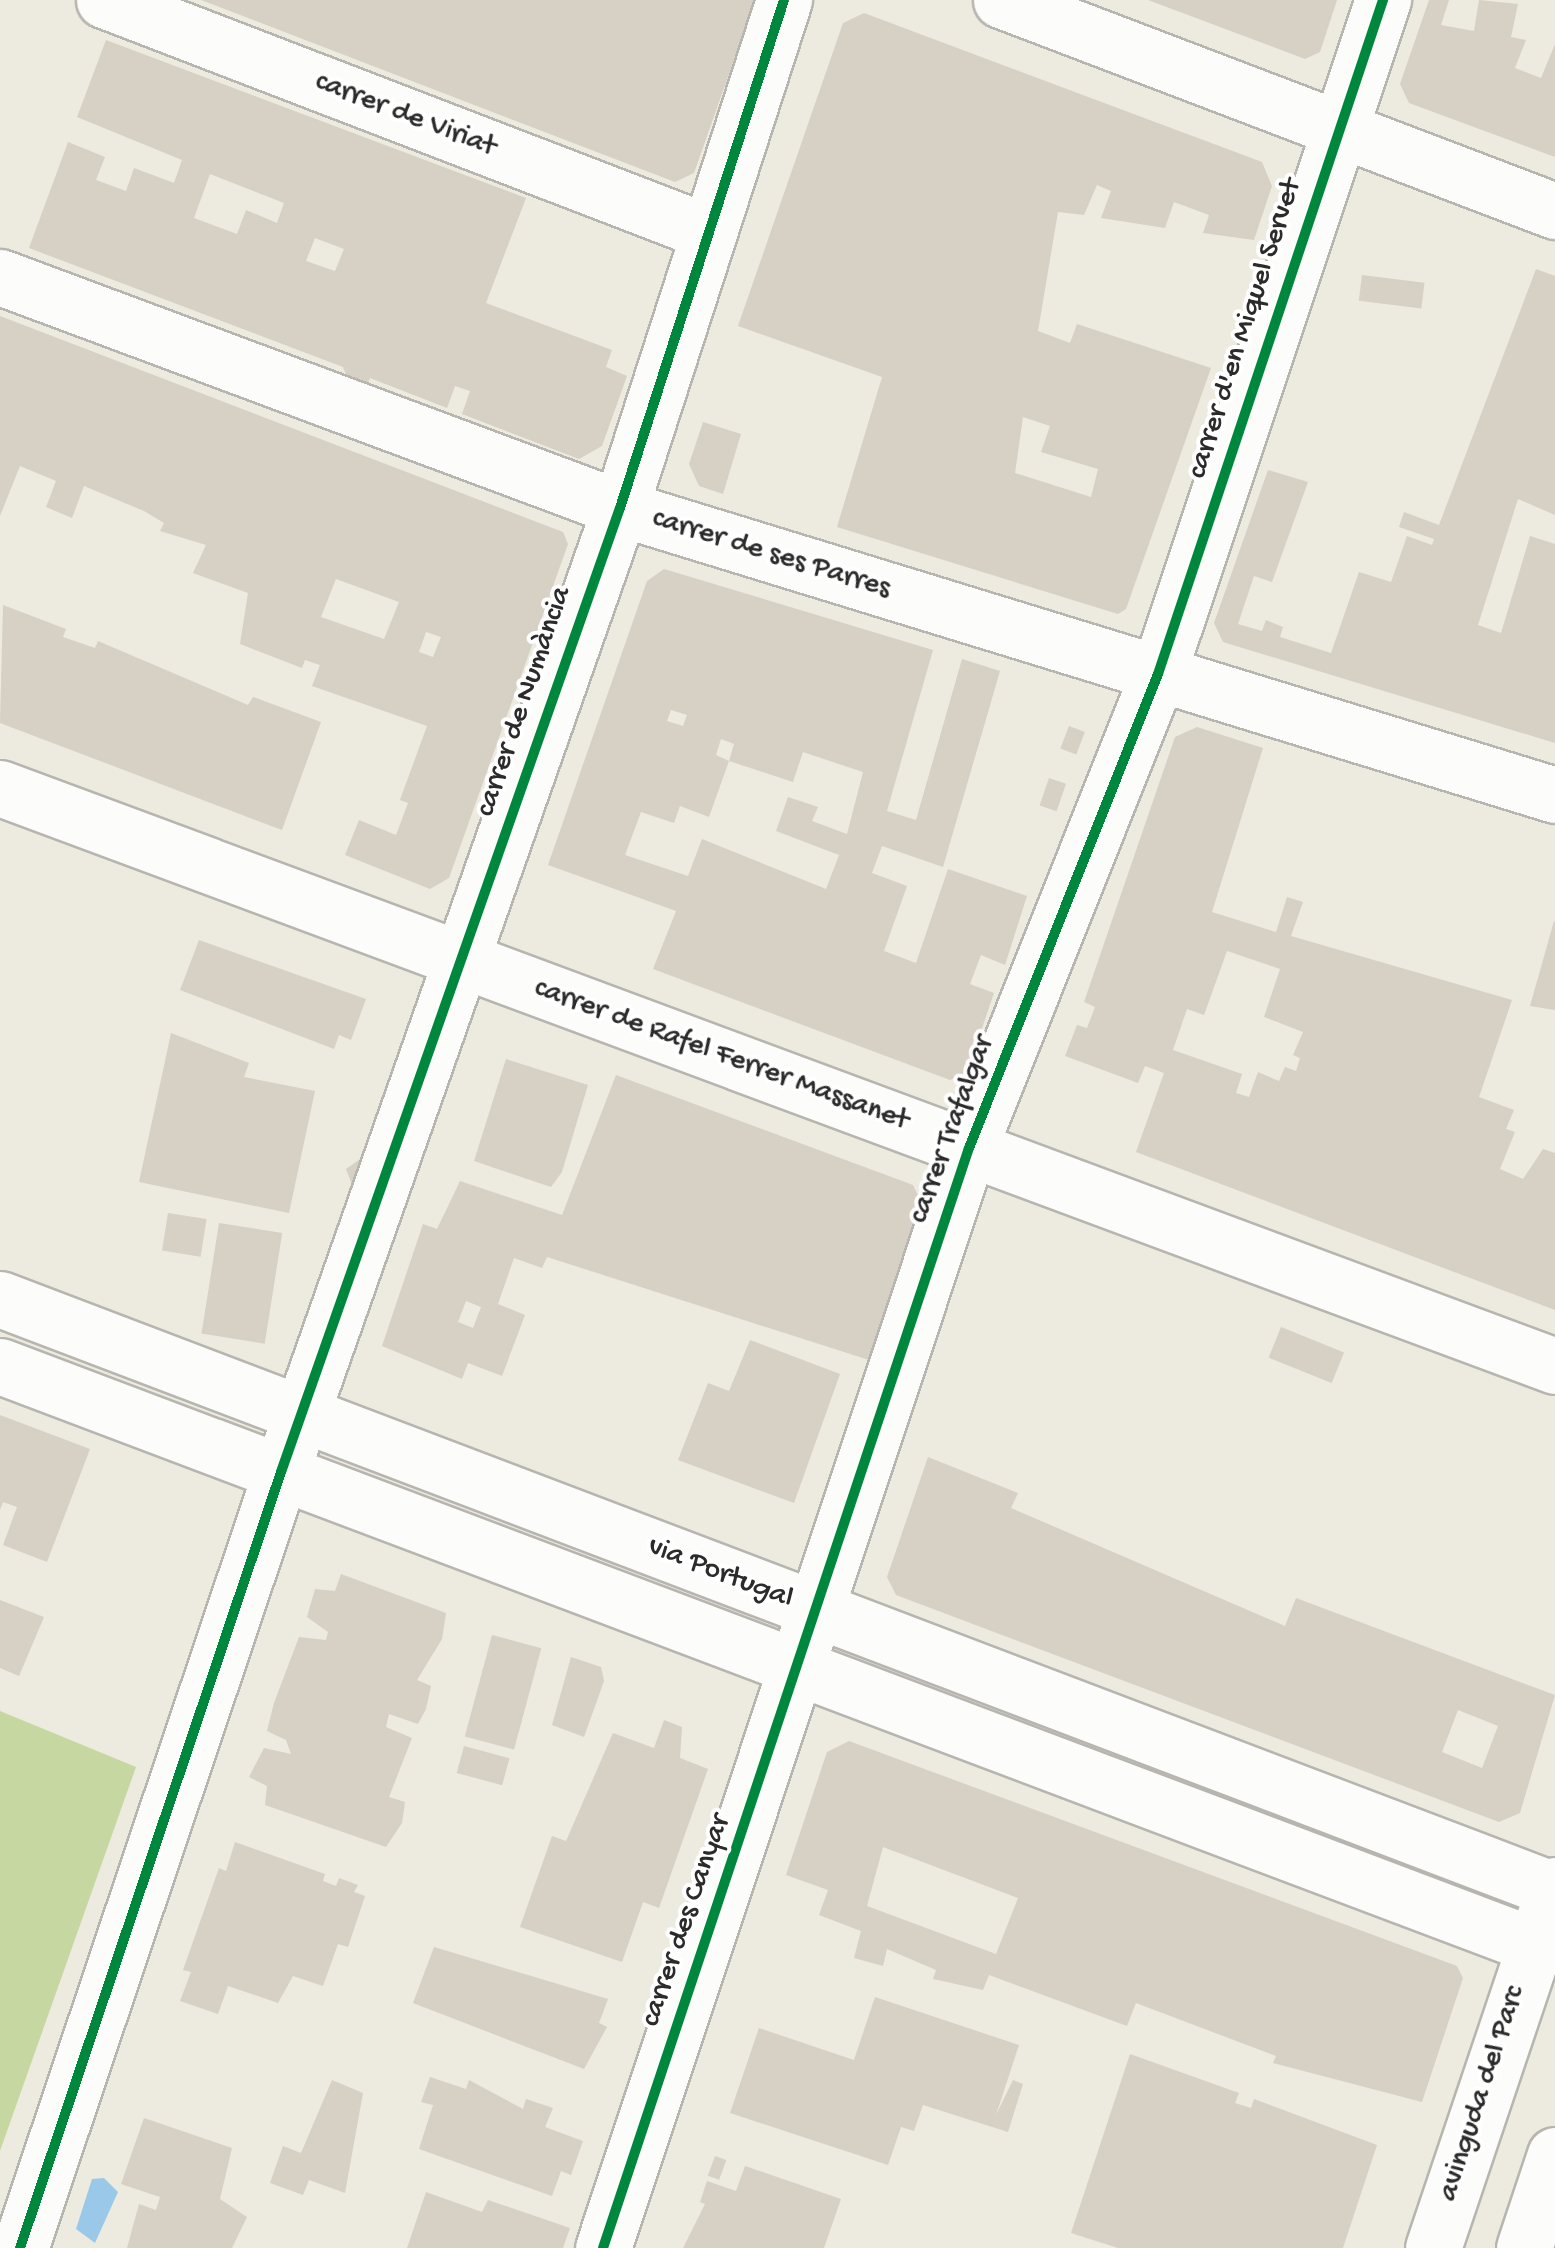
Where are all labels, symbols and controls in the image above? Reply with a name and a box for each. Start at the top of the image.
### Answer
street label: carrer de Viriat [310,65,500,167]
street label: carrer d'en Miquel Servet [1181,175,1311,483]
street label: carrer de ses Parres [648,502,894,608]
street label: carrer de Numància [469,582,581,822]
street label: carrer de Rafel Ferrer Massanet [529,971,913,1141]
street label: carrer Trafalgar [902,1031,1004,1229]
street label: via Portugal [642,1530,798,1618]
street label: carrer des Canyar [634,1810,740,2032]
street label: avinguda del Parc [1431,1982,1535,2206]

